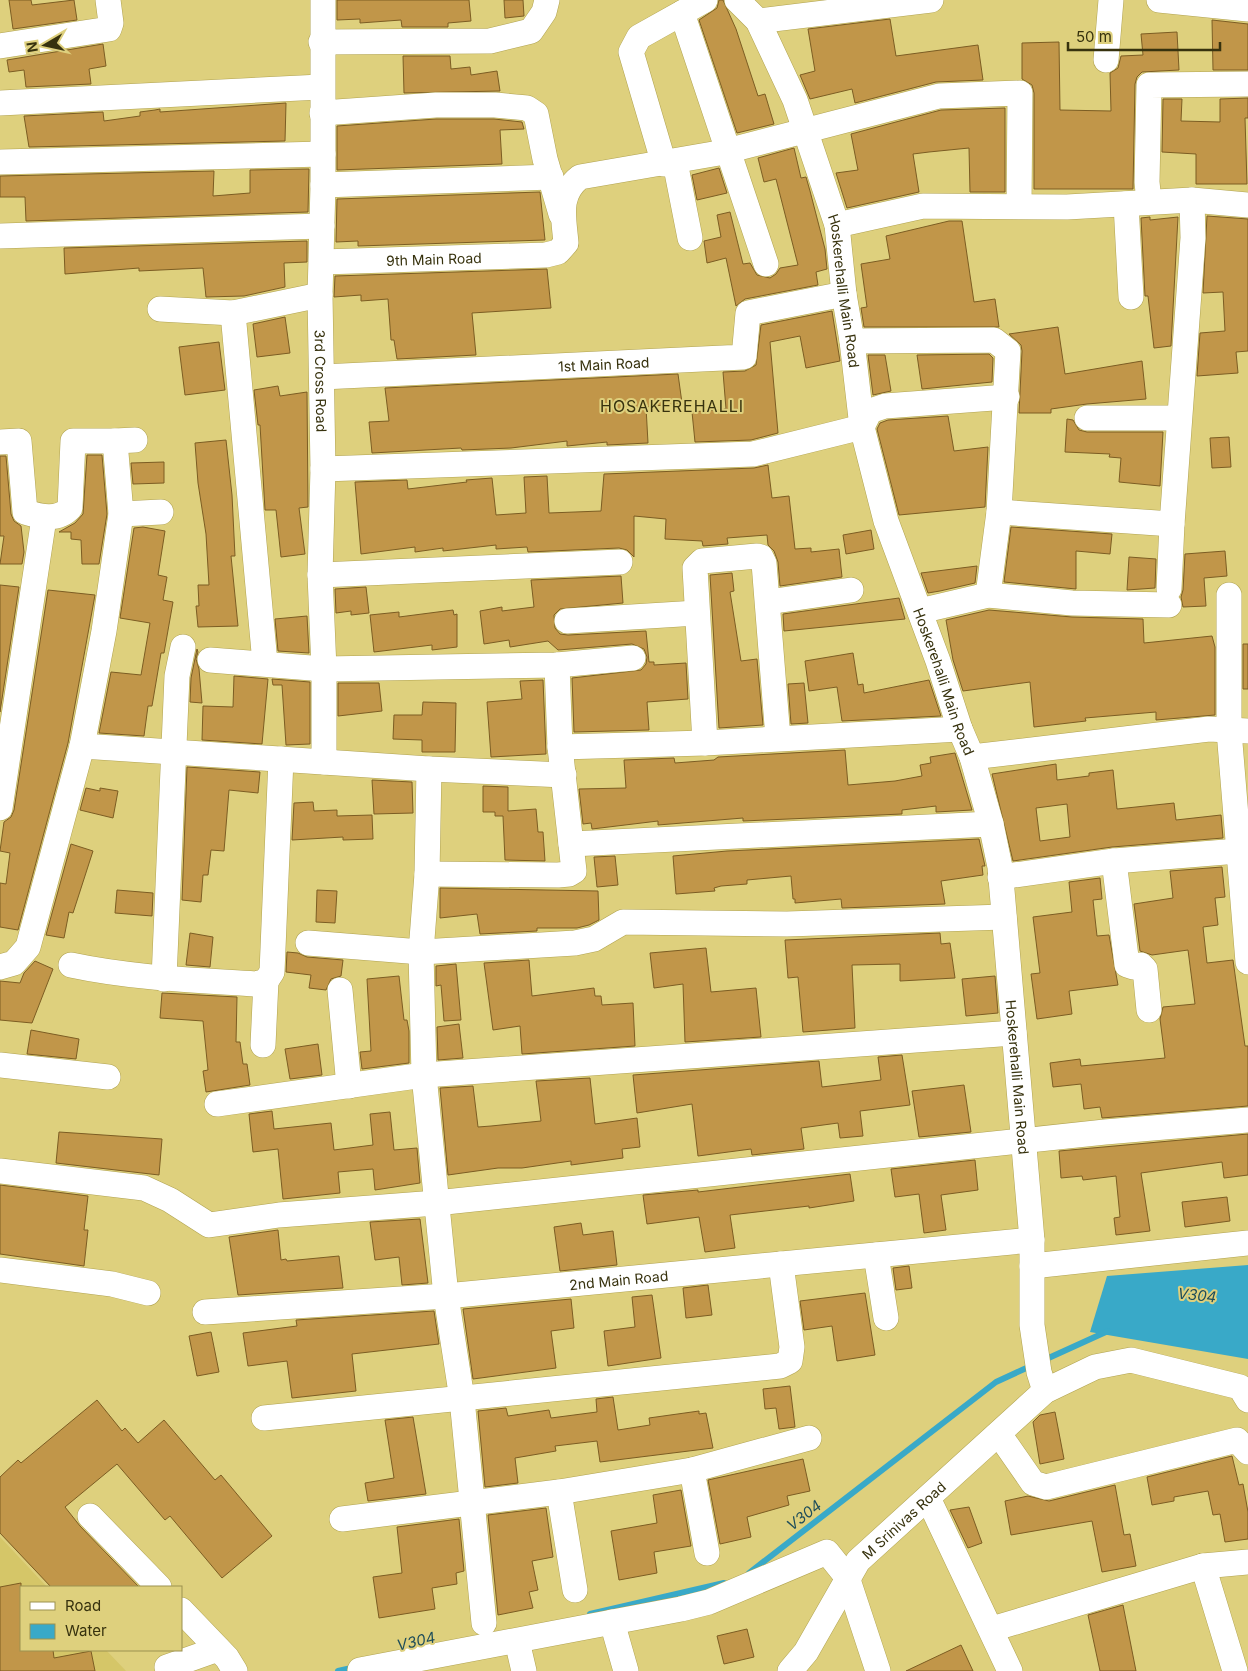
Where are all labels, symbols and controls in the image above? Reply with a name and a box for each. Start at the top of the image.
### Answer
north arrow [20,20,70,70]
scale bar [1068,20,1220,52]
text: 50 m [1076,27,1112,46]
text: N [22,41,41,54]
street label: Hoskerehalli Main Road [825,211,864,369]
street label: 9th Main Road [386,249,482,268]
street label: 3rd Cross Road [312,330,331,432]
street label: 1st Main Road [558,353,650,374]
district label: HOSAKEREHALLI [600,396,744,416]
street label: Hoskerehalli Main Road [910,605,979,757]
street label: Hoskerehalli Main Road [1003,999,1033,1155]
street label: 2nd Main Road [568,1266,669,1293]
water label: V304 [1177,1284,1217,1306]
street label: M Srinivas Road [858,1477,949,1562]
water label: V304 [783,1496,825,1534]
legend [20,1586,182,1651]
text: Road [65,1596,101,1615]
text: Water [65,1621,107,1640]
water label: V304 [395,1627,437,1655]

